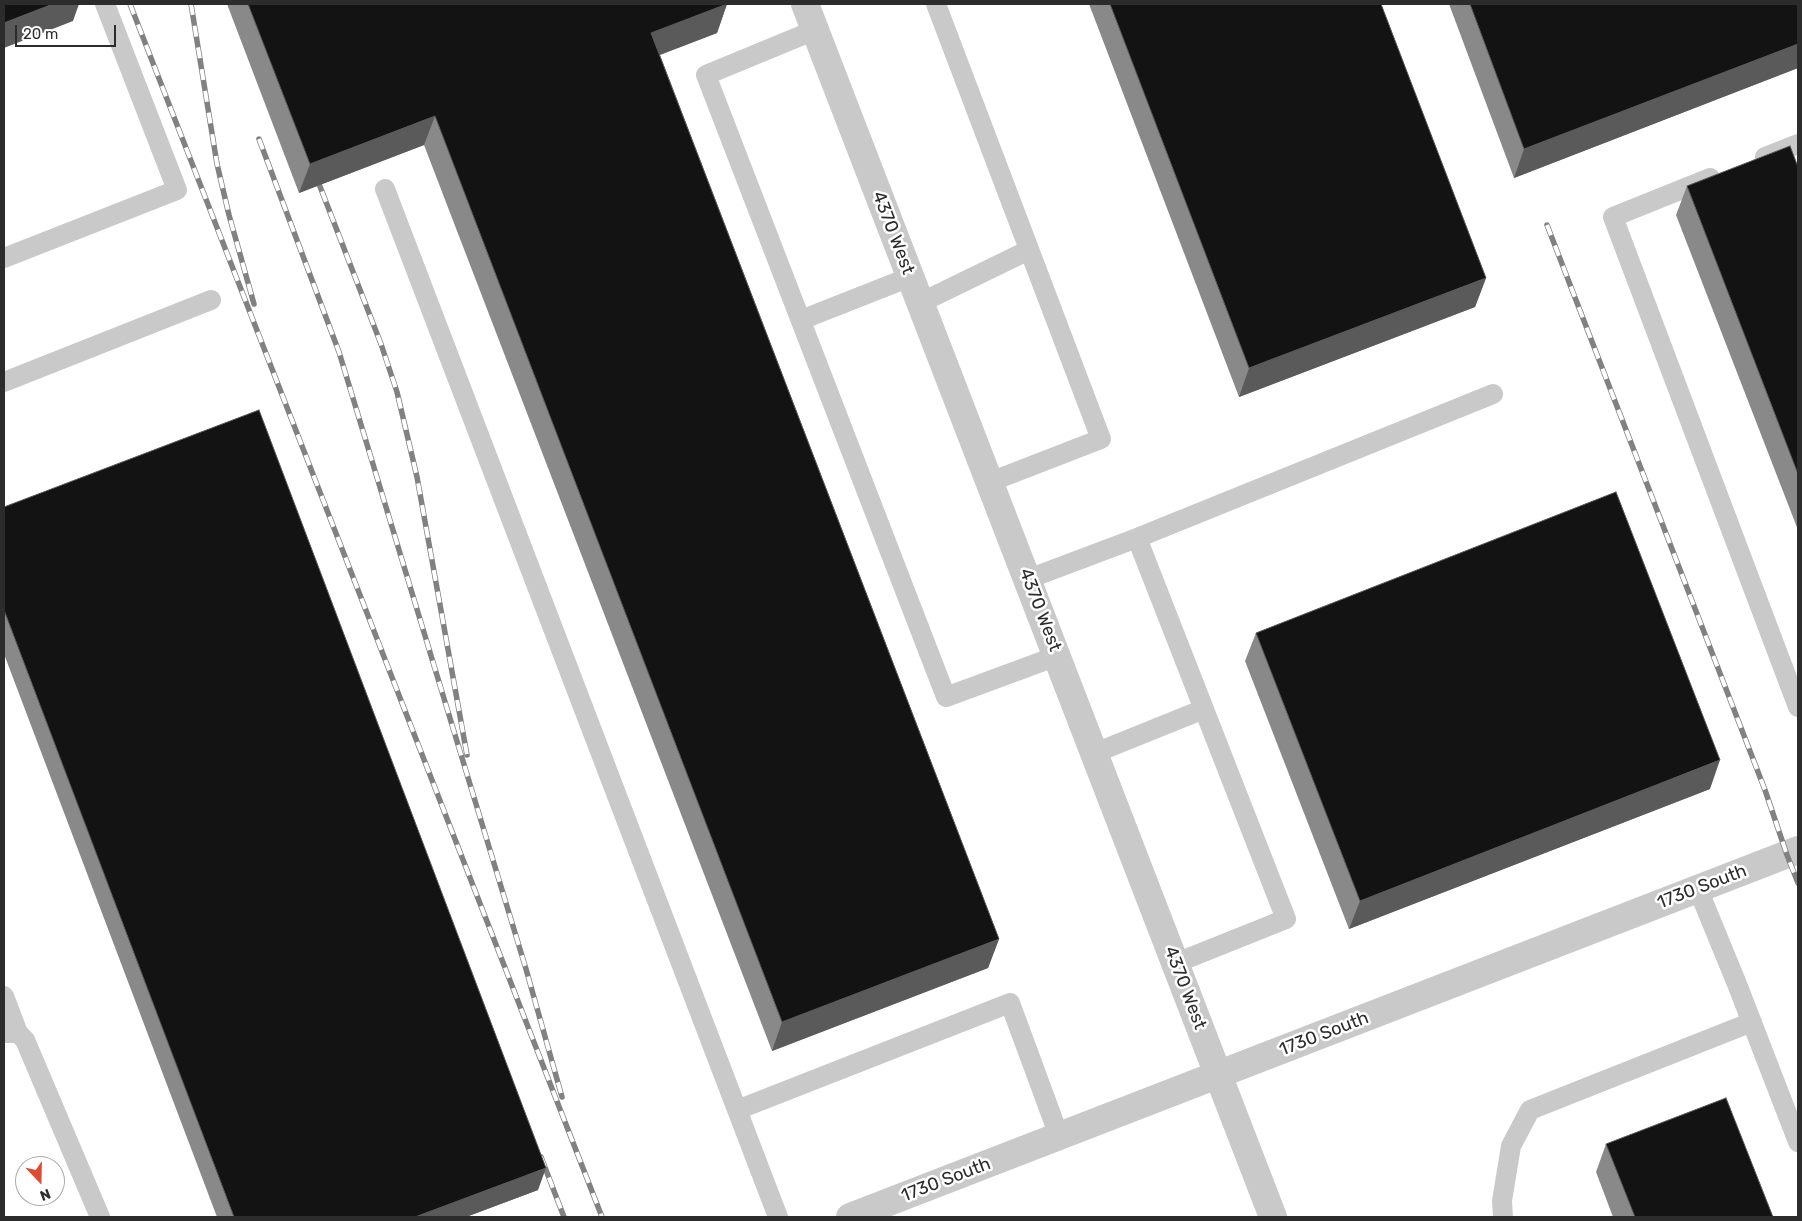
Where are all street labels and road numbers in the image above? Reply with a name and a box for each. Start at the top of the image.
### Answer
street label: 4370 West [867,188,919,278]
street label: 4370 West [1014,565,1066,655]
street label: 1730 South [1654,860,1750,914]
street label: 4370 West [1159,943,1211,1033]
street label: 1730 South [1276,1007,1372,1061]
street label: 1730 South [898,1153,994,1207]

